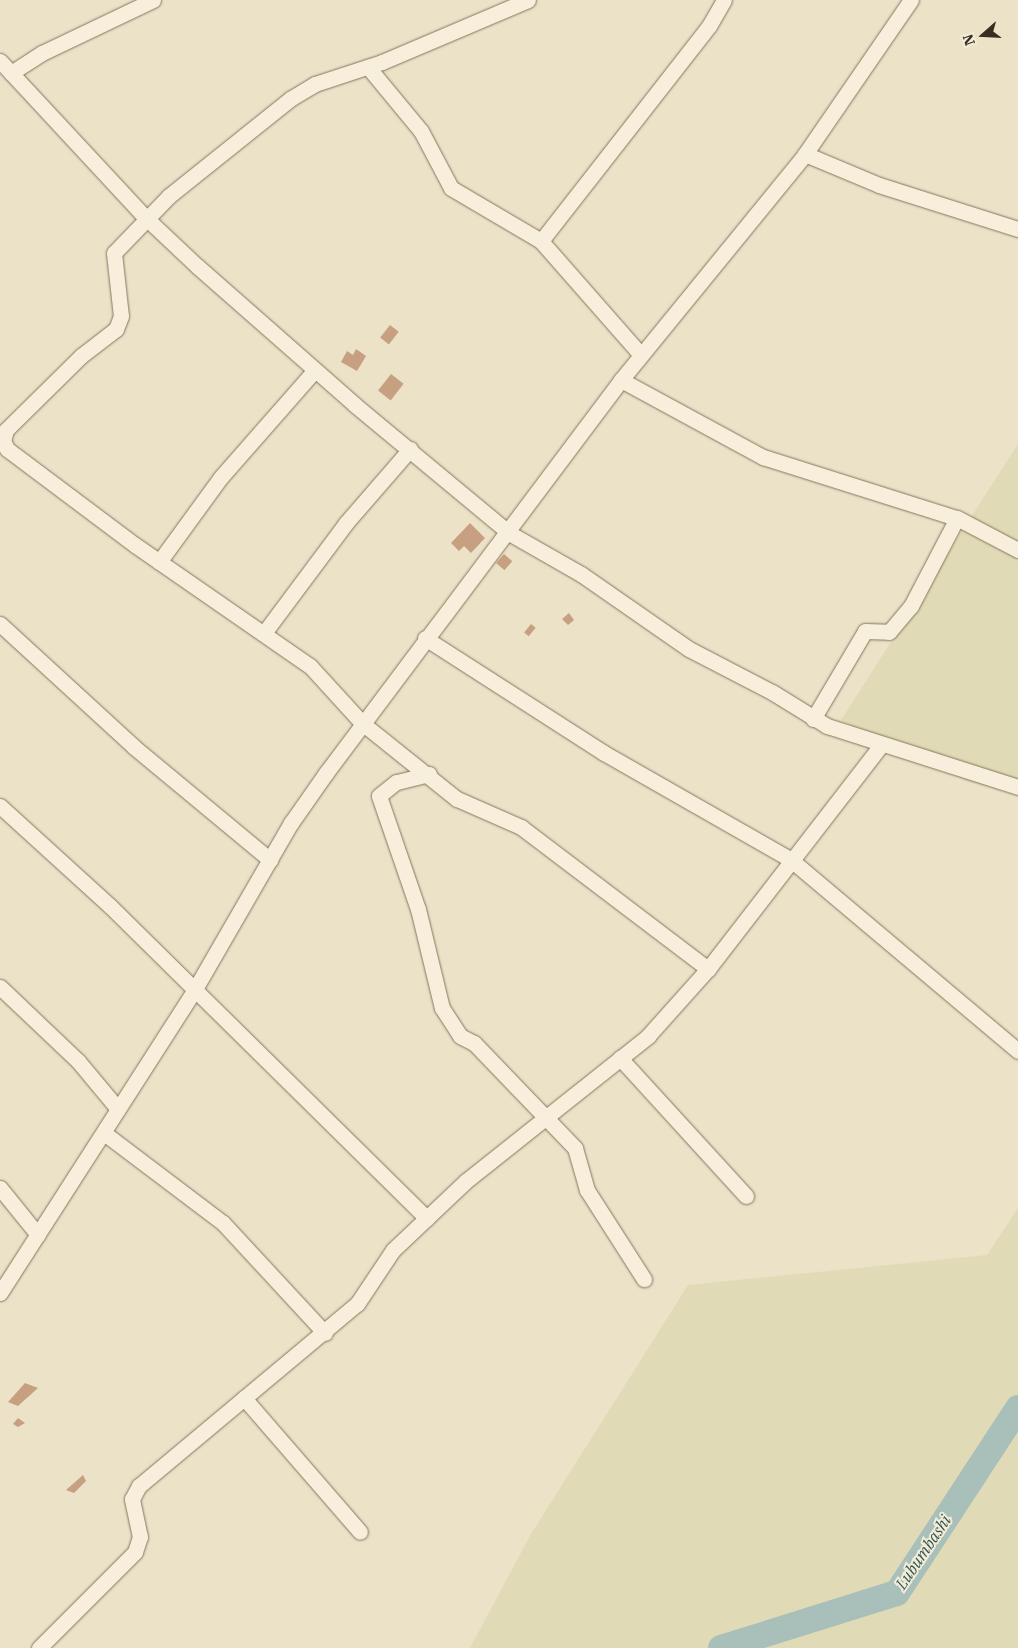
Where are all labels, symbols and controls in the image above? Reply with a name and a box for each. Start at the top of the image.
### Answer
north arrow [958,10,1008,60]
text: N [959,32,979,48]
water label: Lubumbashi [891,1511,955,1593]

